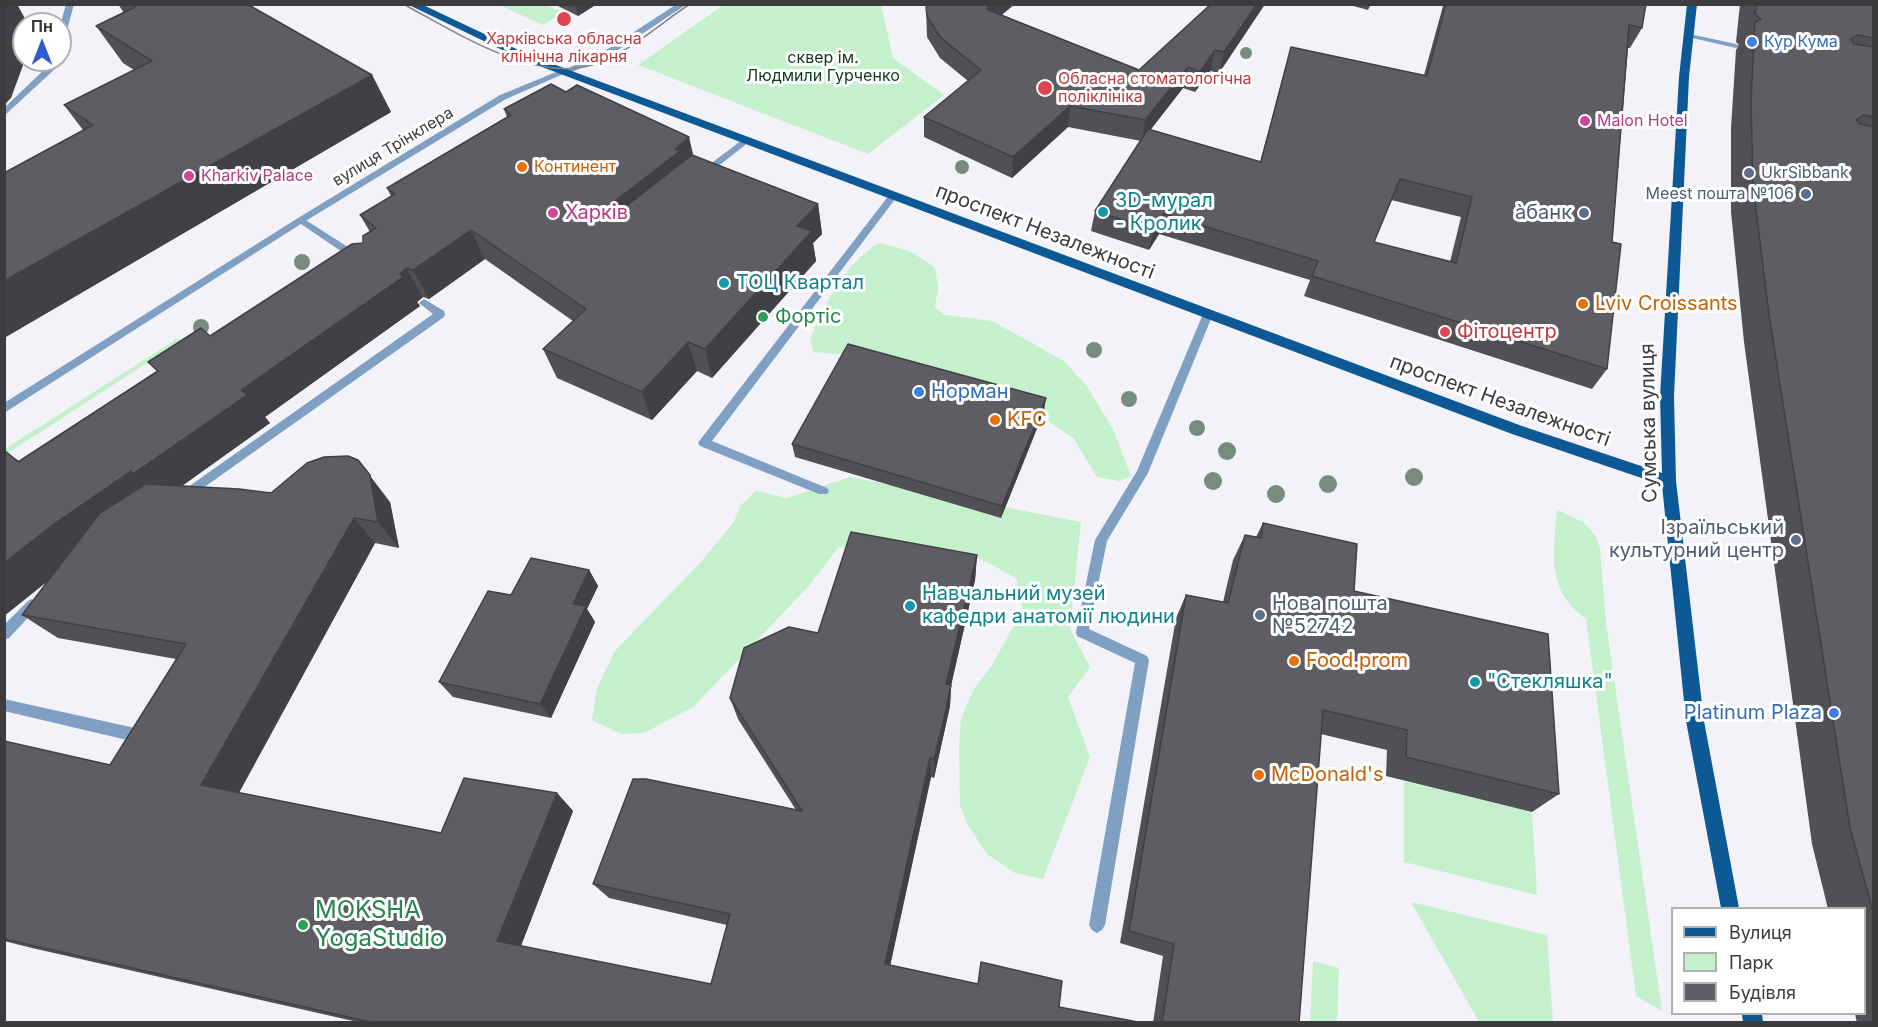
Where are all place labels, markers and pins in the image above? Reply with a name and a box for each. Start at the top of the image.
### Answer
marker: Харківська обласна клінічна лікарня [555,10,573,28]
place label: Харківська обласна клінічна лікарня [486,29,642,67]
place label: Кур Кума [1764,32,1838,52]
marker: Кур Кума [1745,35,1759,49]
place label: Обласна стоматологічна поліклініка [1058,69,1252,107]
marker: Обласна стоматологічна поліклініка [1036,79,1054,97]
place label: Malon Hotel [1597,111,1688,131]
marker: Malon Hotel [1578,114,1592,128]
place label: Континент [534,157,616,177]
marker: Континент [515,160,529,174]
place label: UkrSibbank [1761,163,1849,183]
place label: Kharkiv Palace [201,166,313,186]
marker: UkrSibbank [1742,166,1756,180]
marker: Kharkiv Palace [182,169,196,183]
place label: Meest пошта №106 [1646,184,1794,204]
marker: Meest пошта №106 [1799,187,1813,201]
place label: 3D-мурал - Кролик [1115,189,1213,236]
place label: Харків [565,201,628,225]
place label: а̀банк [1515,201,1572,225]
marker: 3D-мурал - Кролик [1096,205,1110,219]
marker: Харків [546,206,560,220]
marker: а̀банк [1577,206,1591,220]
place label: ТОЦ Квартал [736,271,864,295]
marker: ТОЦ Квартал [717,276,731,290]
place label: Lviv Croissants [1595,292,1738,316]
marker: Lviv Croissants [1576,297,1590,311]
place label: Фортiс [775,305,841,329]
marker: Фортiс [756,310,770,324]
place label: Фітоцентр [1457,320,1557,344]
marker: Фітоцентр [1438,325,1452,339]
place label: Норман [931,380,1009,404]
marker: Норман [912,385,926,399]
place label: KFC [1007,408,1047,432]
marker: KFC [988,413,1002,427]
place label: Ізраїльський культурний центр [1609,516,1784,563]
marker: Ізраїльський культурний центр [1789,533,1803,547]
place label: Навчальний музей кафедри анатомії людини [922,582,1175,629]
place label: Нова пошта №52742 [1272,592,1388,639]
marker: Навчальний музей кафедри анатомії людини [903,599,917,613]
marker: Нова пошта №52742 [1253,608,1267,622]
place label: Food.prom [1306,649,1408,673]
marker: Food.prom [1287,654,1301,668]
place label: "Стекляшка" [1487,670,1613,694]
marker: "Стекляшка" [1468,675,1482,689]
place label: Platinum Plaza [1684,701,1822,725]
marker: Platinum Plaza [1827,706,1841,720]
place label: McDonald's [1271,763,1384,787]
marker: McDonald's [1252,768,1266,782]
place label: MOKSHA YogaStudio [315,897,444,953]
marker: MOKSHA YogaStudio [296,918,310,932]

